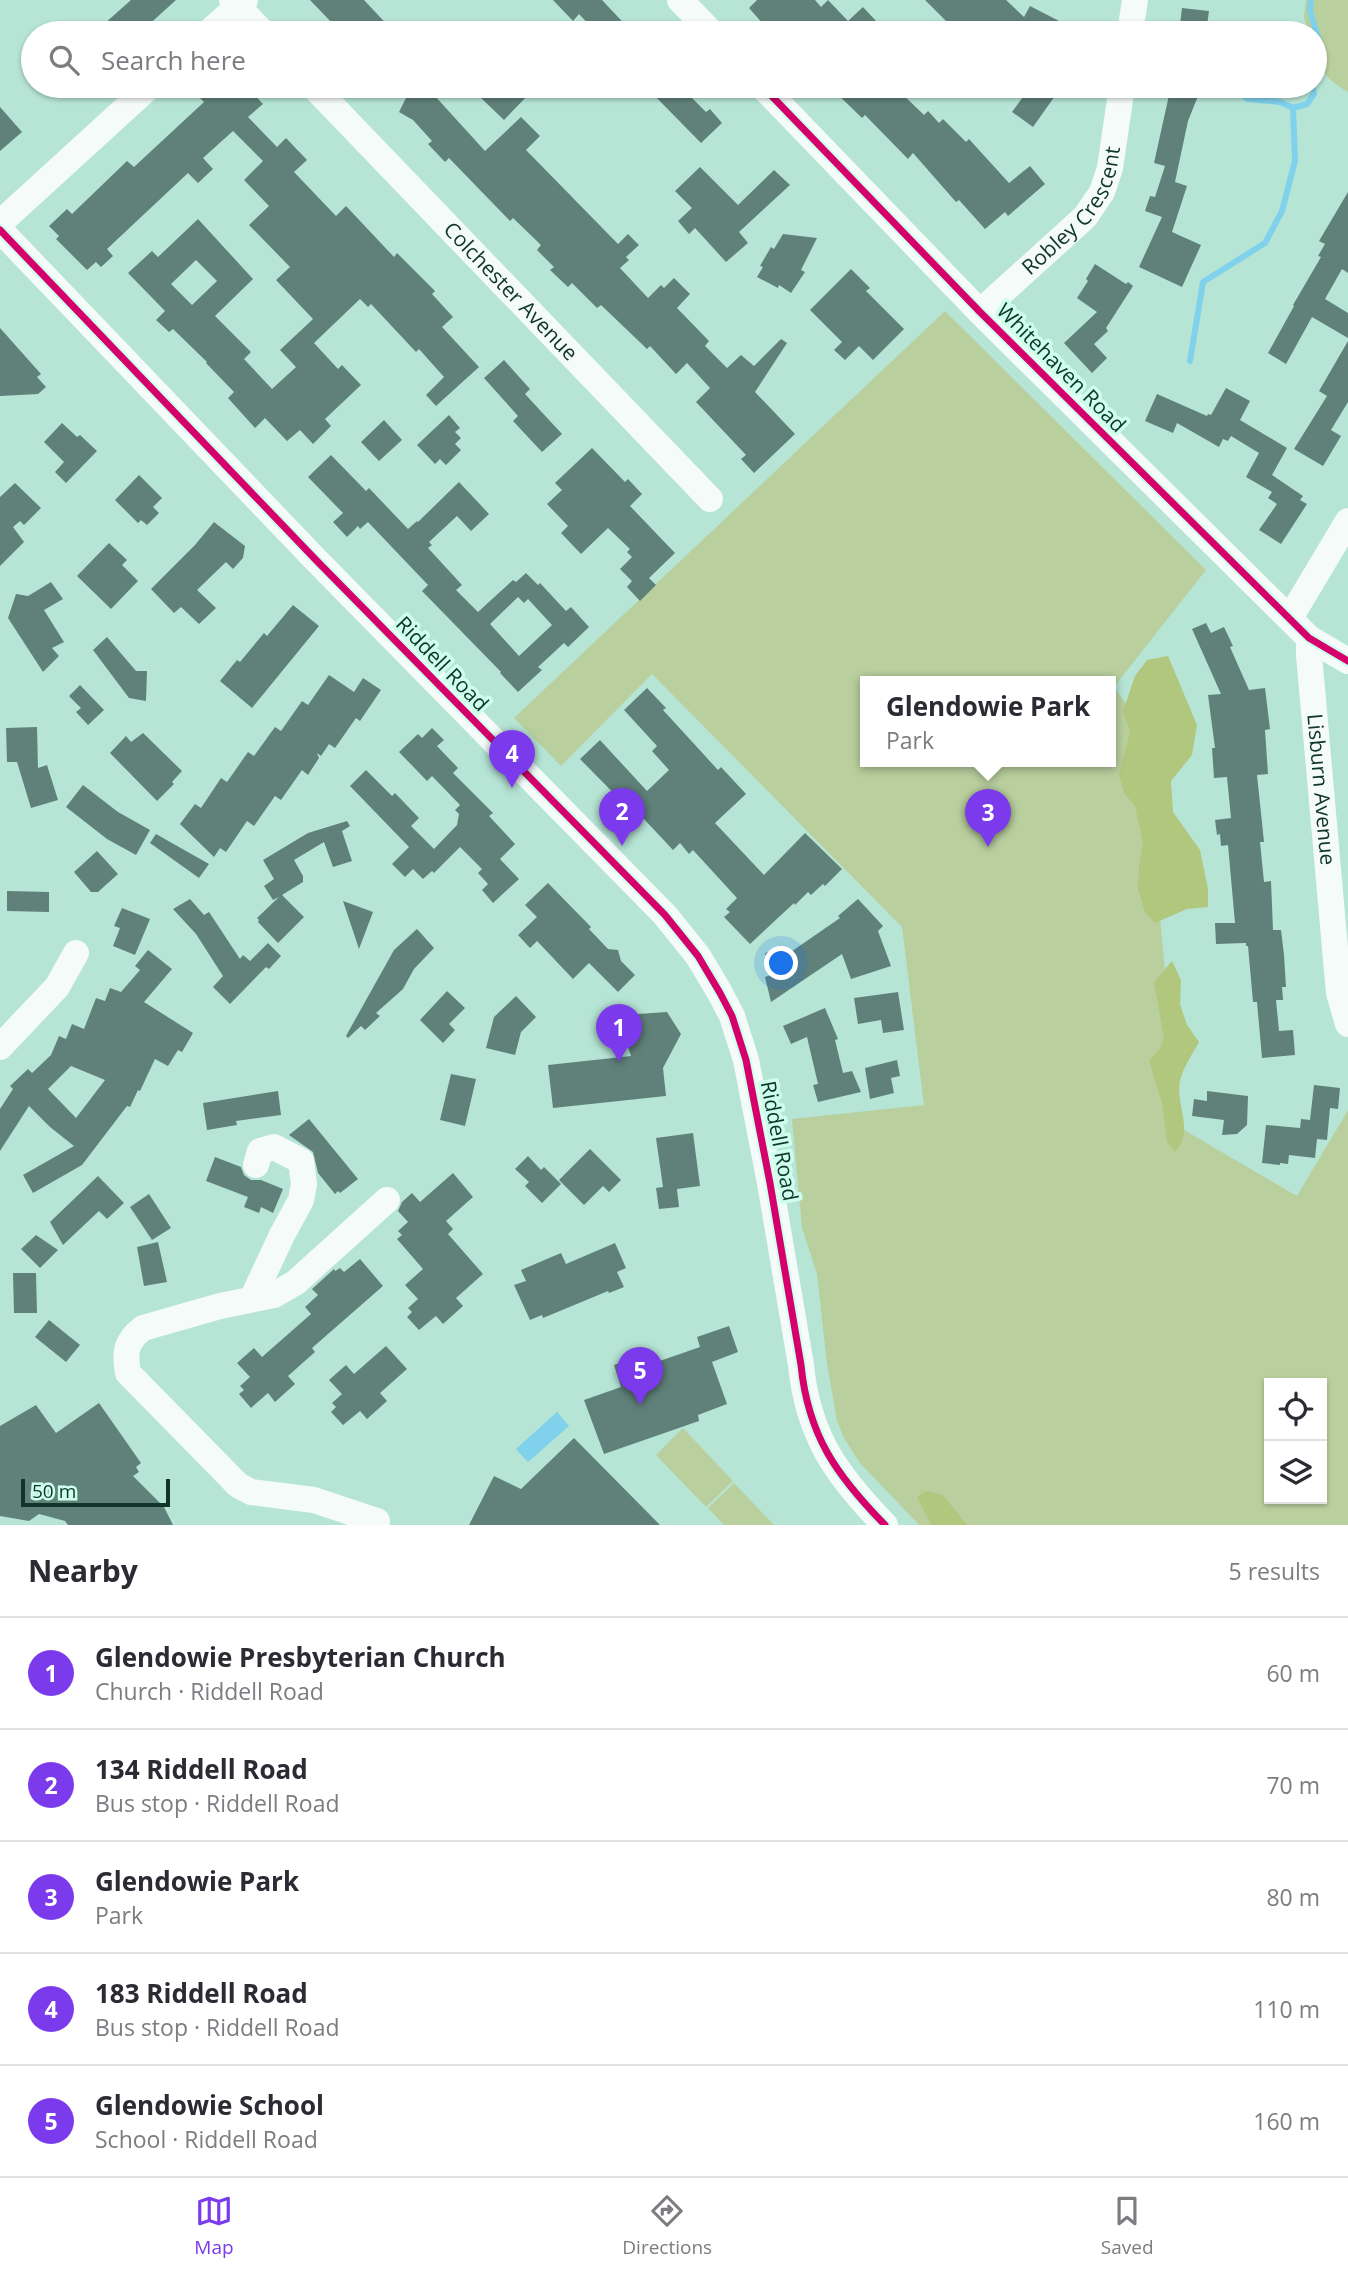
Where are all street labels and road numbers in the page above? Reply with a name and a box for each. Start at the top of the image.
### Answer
street label: Robley Crescent [1015,144,1126,281]
street label: Colchester Avenue [438,215,585,366]
street label: Whitehaven Road [991,297,1132,438]
street label: Riddell Road [390,610,495,717]
street label: Lisburn Avenue [1301,712,1343,866]
street label: Riddell Road [755,1078,805,1203]

